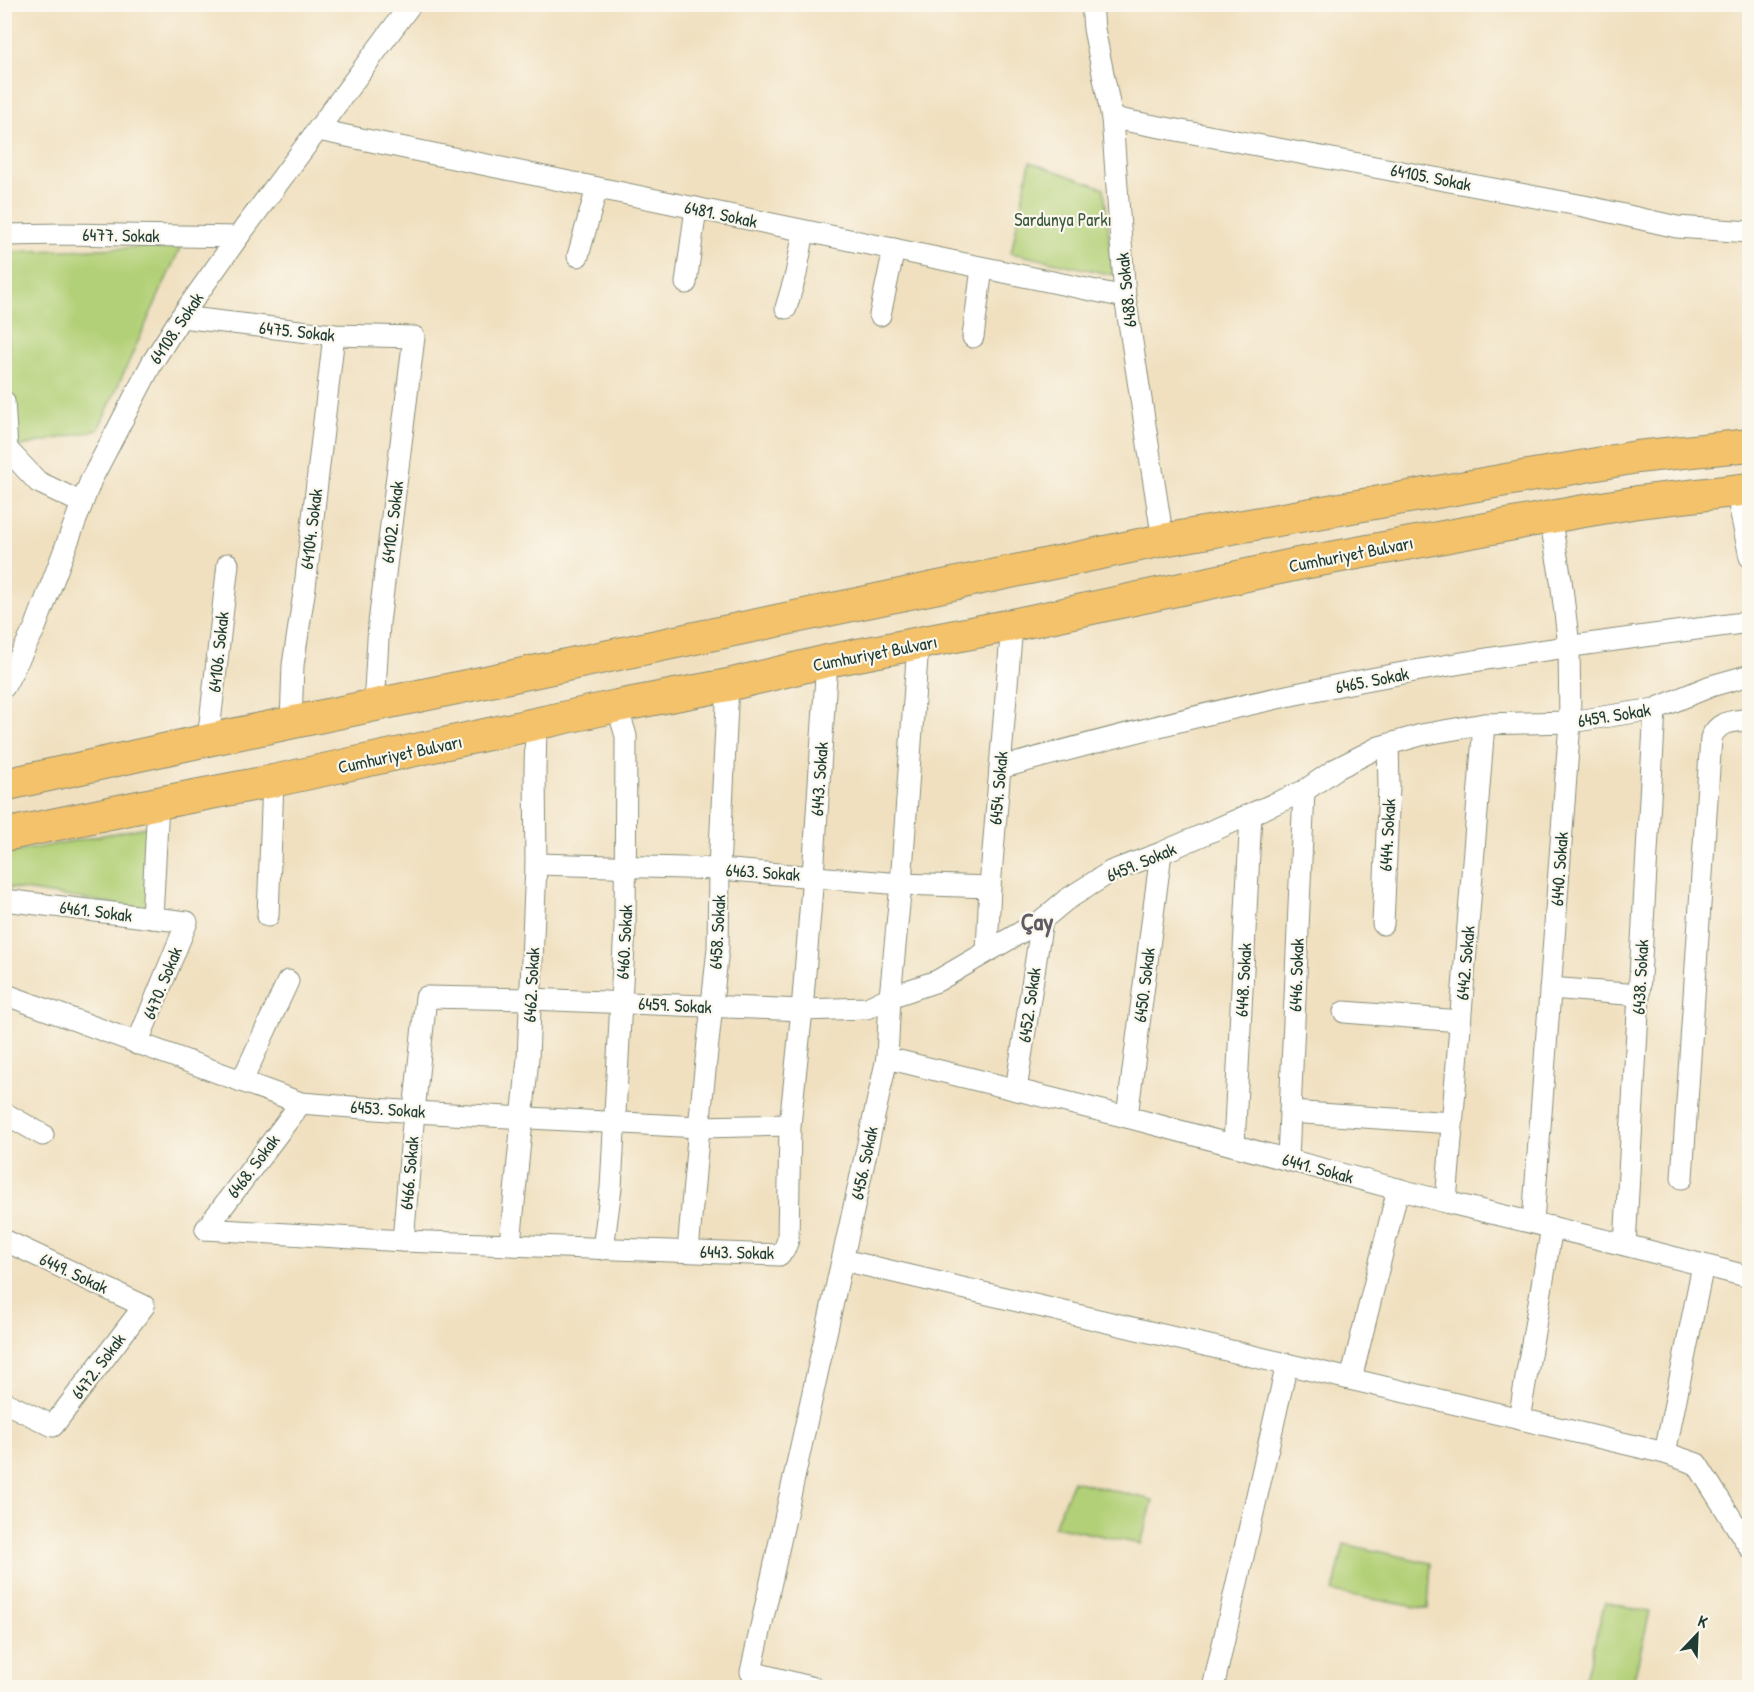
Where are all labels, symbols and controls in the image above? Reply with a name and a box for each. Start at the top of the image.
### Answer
street label: 64105. Sokak [1389,157,1474,197]
street label: 6481. Sokak [682,194,760,234]
park label: Sardunya Parkı [1014,207,1112,232]
street label: 6477. Sokak [82,222,160,248]
street label: 6488. Sokak [1110,251,1142,329]
street label: 64108. Sokak [143,287,210,369]
street label: 6475. Sokak [258,315,337,347]
street label: 64102. Sokak [375,479,409,564]
street label: 64104. Sokak [294,487,328,571]
street label: Cumhuriyet Bulvarı [1287,530,1415,578]
street label: 64106. Sokak [201,610,235,694]
street label: Cumhuriyet Bulvarı [811,629,939,677]
street label: 6465. Sokak [1333,661,1411,699]
street label: 6459. Sokak [1576,697,1653,733]
street label: Cumhuriyet Bulvarı [336,729,464,779]
street label: 6443. Sokak [804,741,834,817]
street label: 6454. Sokak [982,750,1014,826]
street label: 6444. Sokak [1373,797,1401,872]
street label: 6440. Sokak [1544,831,1574,907]
street label: 6459. Sokak [1102,836,1180,888]
street label: 6463. Sokak [725,857,802,887]
street label: 6458. Sokak [703,893,731,970]
street label: 6461. Sokak [58,894,134,928]
street label: 6460. Sokak [610,904,638,980]
district label: Çay [1021,905,1053,938]
street label: 6442. Sokak [1449,924,1481,1001]
street label: 6446. Sokak [1282,937,1310,1012]
street label: 6438. Sokak [1626,938,1654,1015]
street label: 6470. Sokak [136,942,188,1023]
street label: 6448. Sokak [1229,942,1257,1018]
street label: 6462. Sokak [517,946,545,1023]
street label: 6450. Sokak [1127,946,1161,1024]
street label: 6452. Sokak [1011,965,1047,1044]
street label: 6459. Sokak [638,991,713,1019]
street label: 6453. Sokak [350,1094,427,1124]
street label: 6456. Sokak [844,1124,884,1202]
street label: 6468. Sokak [221,1128,286,1203]
street label: 6466. Sokak [393,1135,425,1211]
street label: 6441. Sokak [1280,1147,1357,1190]
street label: 6443. Sokak [700,1239,775,1265]
street label: 6449. Sokak [36,1246,113,1300]
street label: 6472. Sokak [65,1327,131,1404]
north arrow [1667,1605,1727,1665]
text: K [1695,1609,1712,1633]

